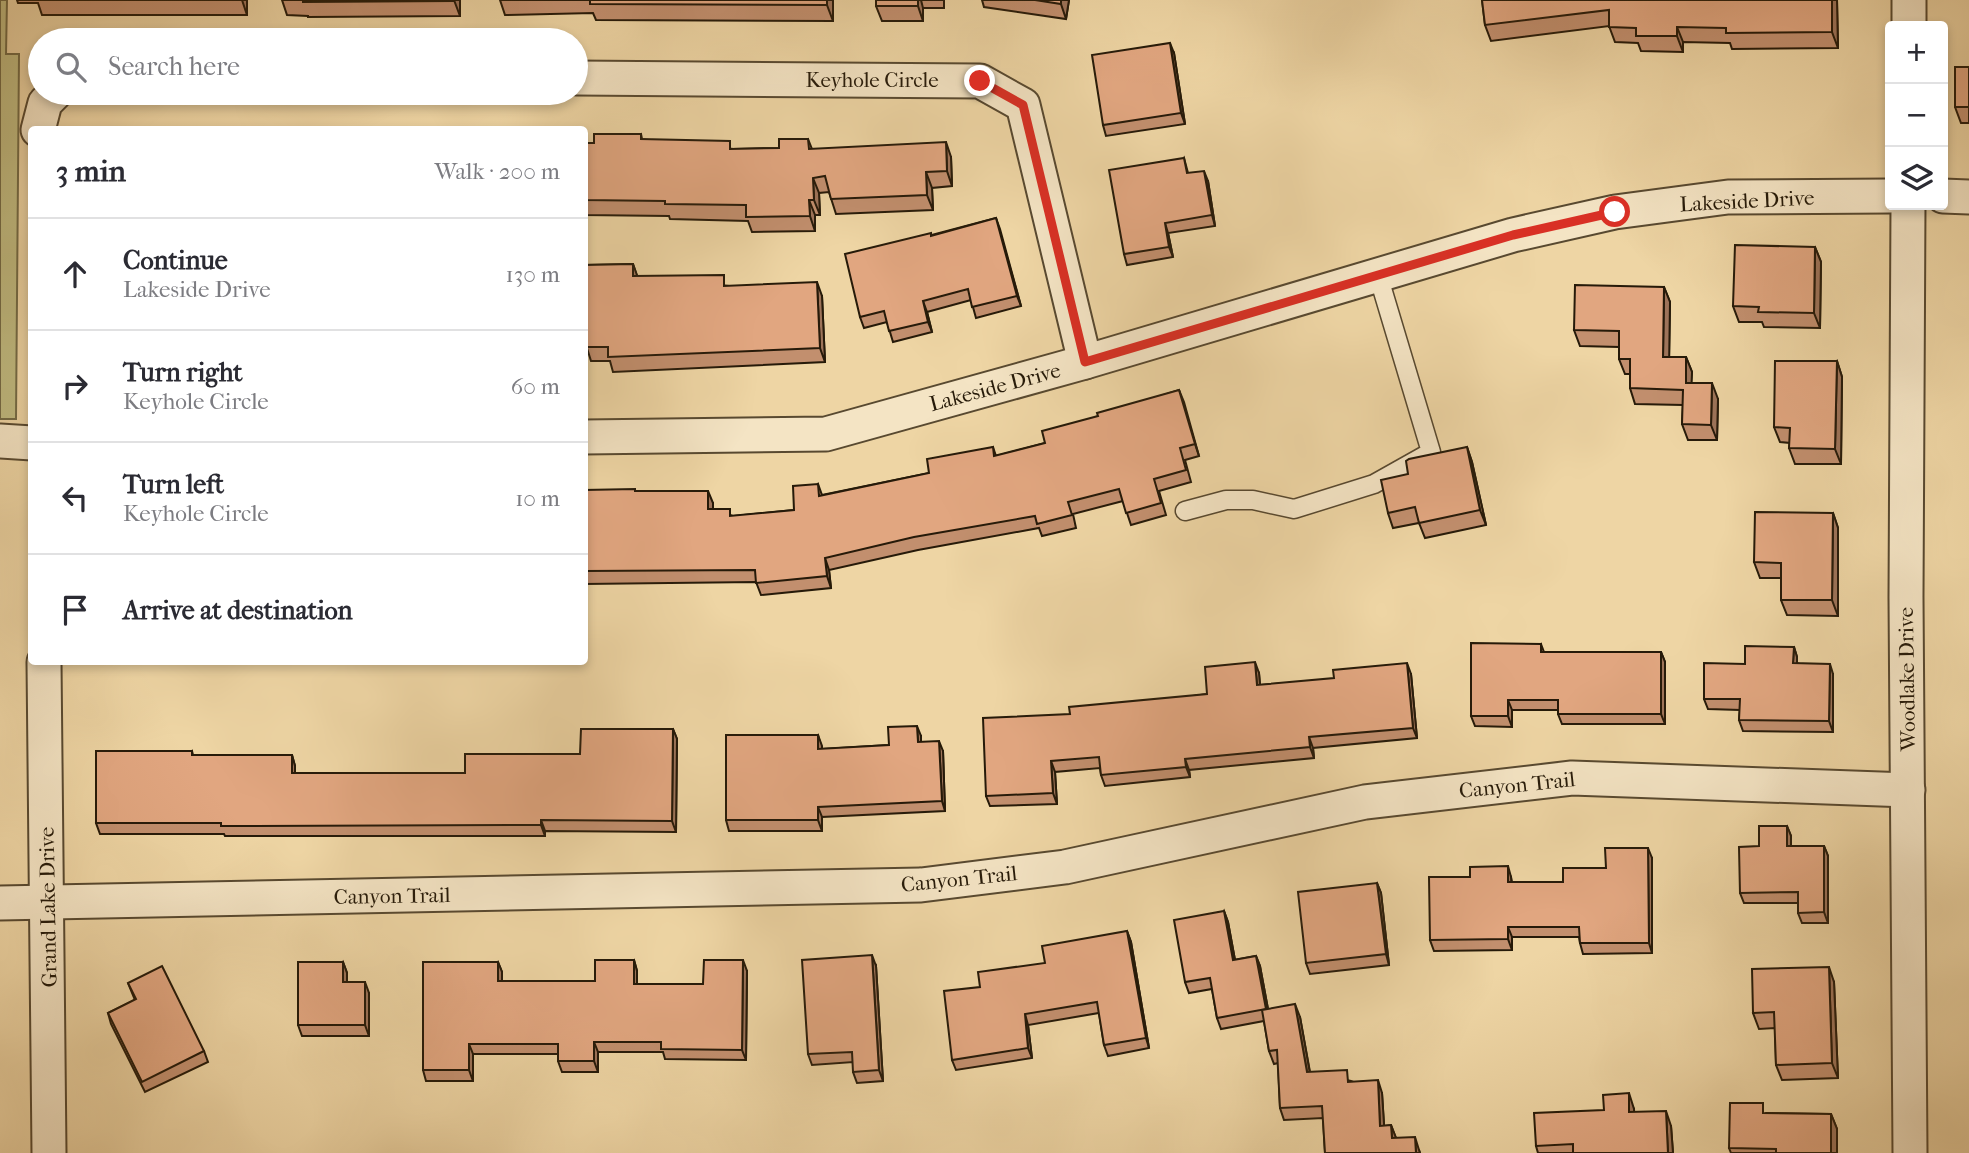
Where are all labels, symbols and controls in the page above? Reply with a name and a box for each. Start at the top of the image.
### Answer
map controls [1885,21,1948,210]
button: + [1885,21,1948,84]
search box [28,28,588,105]
icon: search [52,48,90,86]
text: Search here [108,51,240,82]
route end [964,65,995,96]
street label: Keyhole Circle [805,68,939,92]
button: − [1885,84,1948,147]
button: layers [1885,147,1948,210]
text: 3 min [56,154,126,189]
text: Walk · 200 m [434,158,560,185]
street label: Lakeside Drive [1679,185,1815,217]
route start [1599,196,1630,227]
text: Continue [123,245,228,276]
icon: ahead [56,255,94,293]
text: 130 m [506,261,560,288]
text: Lakeside Drive [123,276,271,303]
text: Turn right [123,357,243,388]
street label: Lakeside Drive [927,358,1063,416]
icon: right [56,367,94,405]
text: 60 m [511,373,560,400]
text: Keyhole Circle [123,388,269,415]
text: Turn left [123,469,224,500]
icon: left [56,479,94,517]
text: 10 m [515,485,560,512]
text: Keyhole Circle [123,500,269,527]
icon: arrive [56,591,94,629]
text: Arrive at destination [123,595,353,626]
street label: Woodlake Drive [1894,607,1920,752]
street label: Canyon Trail [1458,767,1576,803]
street label: Grand Lake Drive [35,826,61,988]
street label: Canyon Trail [900,861,1018,897]
street label: Canyon Trail [333,883,451,909]

